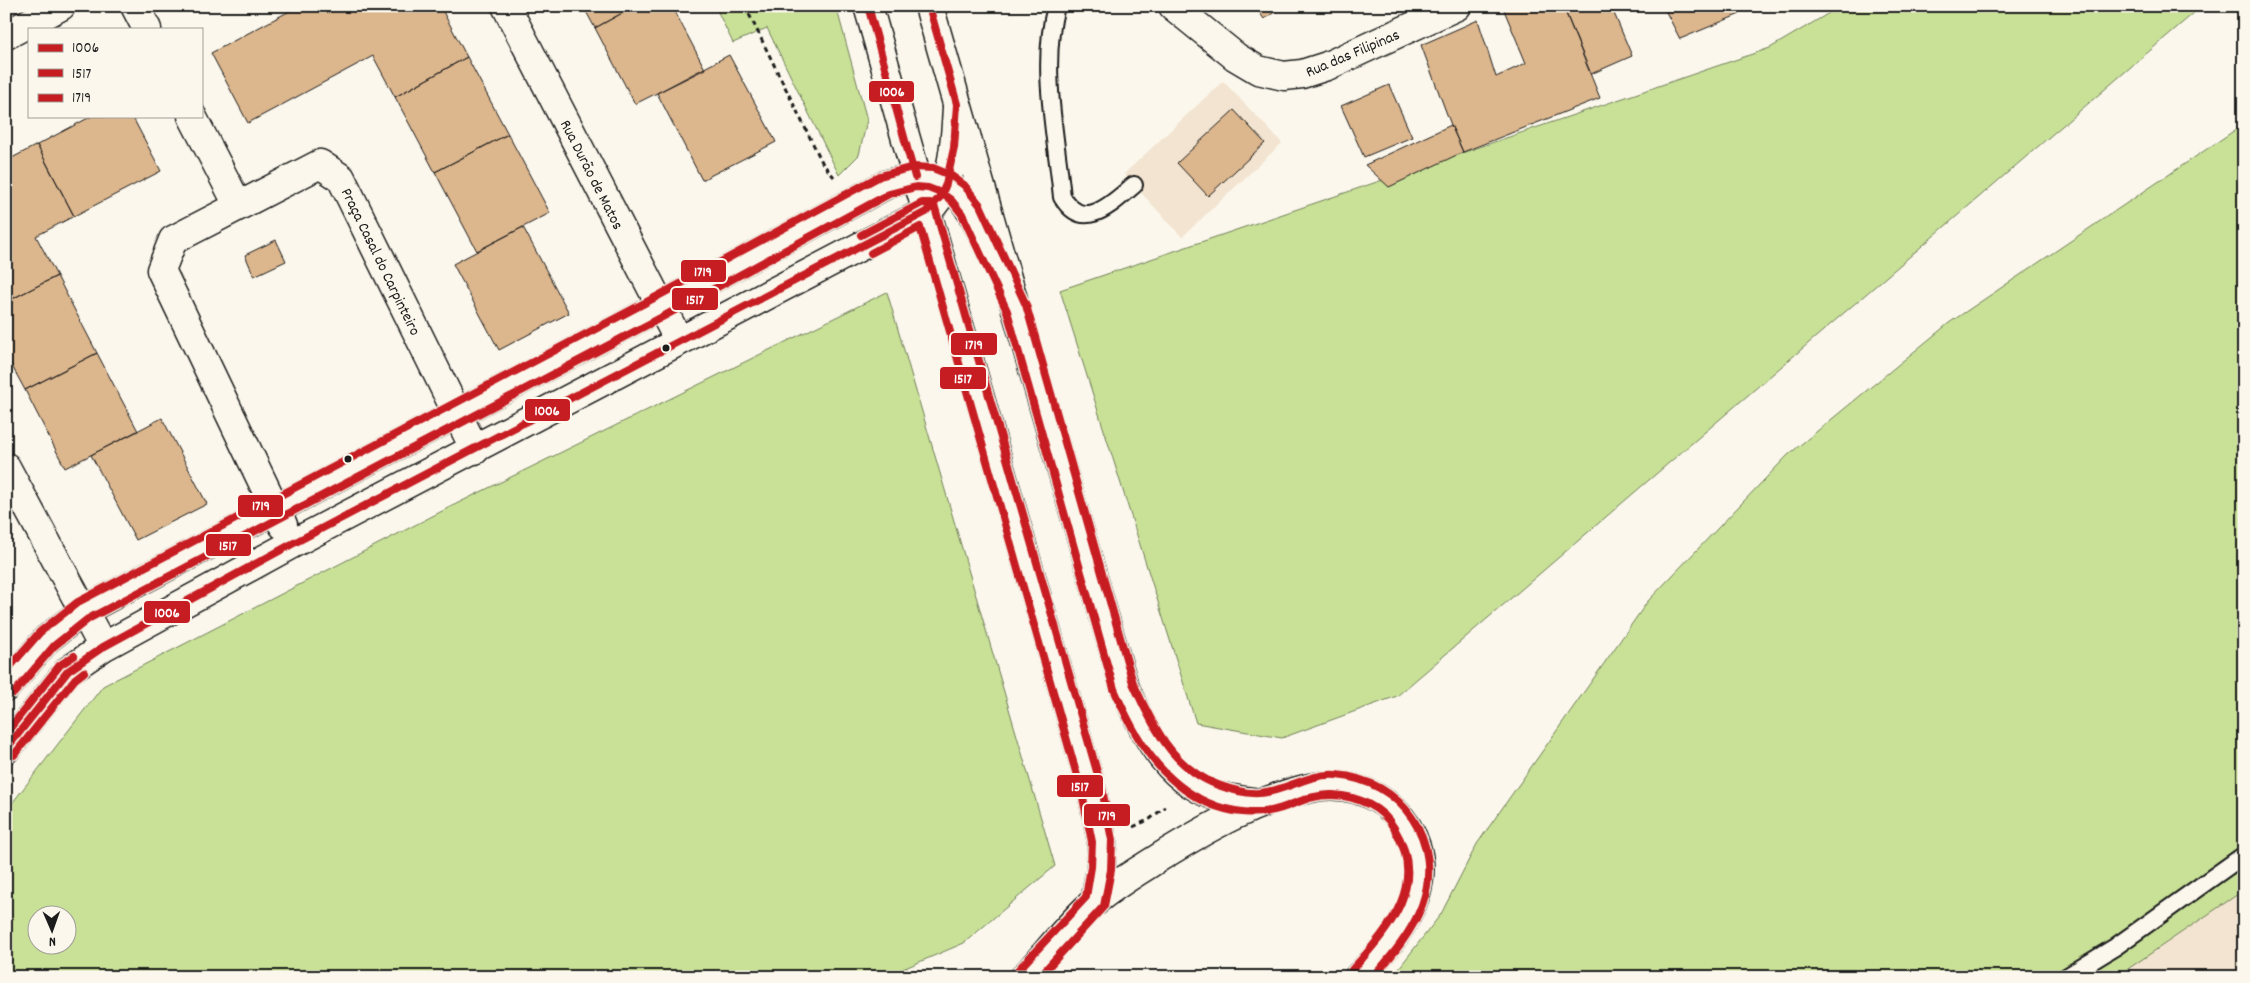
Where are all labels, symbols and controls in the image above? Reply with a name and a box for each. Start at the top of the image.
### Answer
street label: Rua das Filipinas [1302,24,1404,84]
legend [28,28,202,118]
text: 1006 [72,38,99,60]
text: 1517 [72,64,92,86]
line badge: 1006 [868,80,915,103]
text: 1006 [879,83,905,103]
text: 1719 [72,88,91,110]
street label: Rua Durão de Matos [553,116,629,234]
street label: Praça Casal do Carpinteiro [334,184,426,340]
line badge: 1719 [680,259,727,283]
text: 1719 [694,263,712,283]
line badge: 1517 [671,287,719,311]
text: 1517 [686,291,705,311]
line badge: 1719 [950,332,998,356]
text: 1719 [965,336,983,356]
unlabelled marker [661,343,671,353]
line badge: 1517 [939,366,987,390]
text: 1517 [954,370,973,390]
line badge: 1006 [524,398,571,422]
text: 1006 [534,402,560,422]
unlabelled marker [343,454,353,464]
line badge: 1719 [237,494,284,518]
text: 1719 [252,497,270,517]
line badge: 1517 [205,533,252,557]
text: 1517 [219,537,238,557]
line badge: 1006 [143,600,191,624]
text: 1006 [154,604,180,624]
line badge: 1517 [1056,774,1104,798]
text: 1517 [1071,778,1090,798]
line badge: 1719 [1083,803,1131,827]
text: 1719 [1098,807,1116,827]
north arrow [28,906,78,956]
text: N [48,931,56,951]

